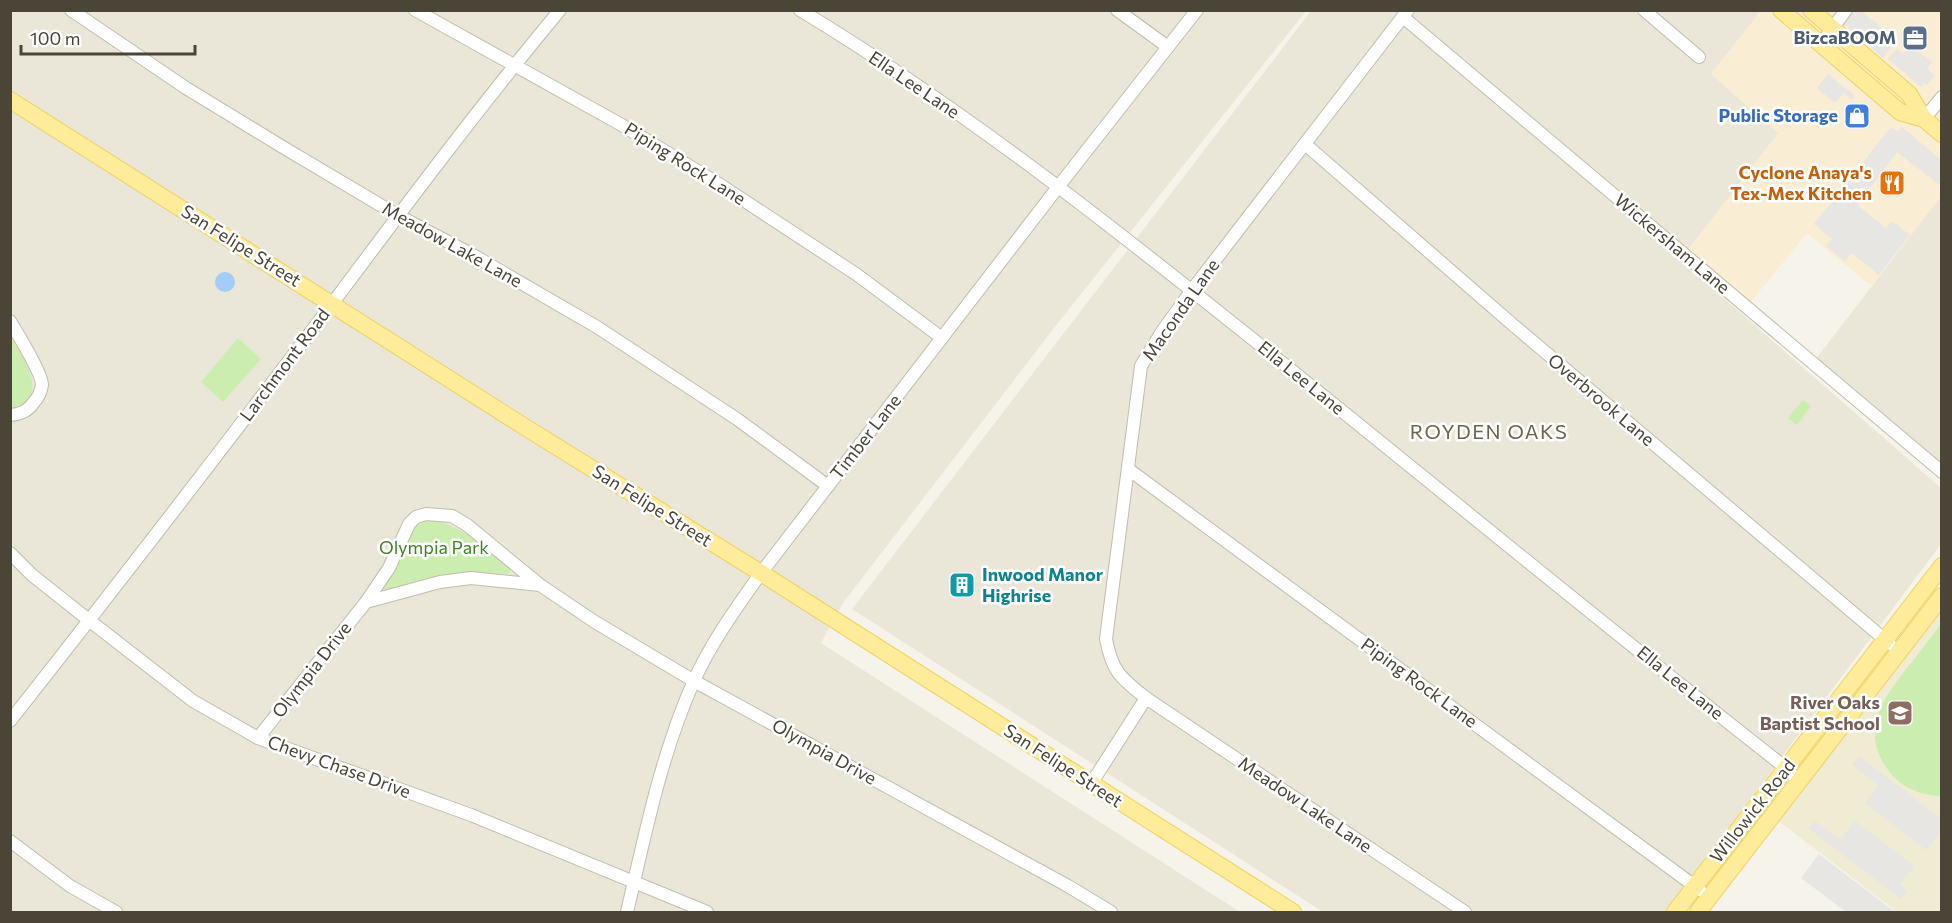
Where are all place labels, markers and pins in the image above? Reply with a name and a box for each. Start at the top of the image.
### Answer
office icon: BizcaBOOM [1900,23,1930,53]
place label: BizcaBOOM [1793,26,1896,48]
shop icon: Public Storage [1842,101,1872,131]
place label: Public Storage [1718,104,1838,126]
place label: Cyclone Anaya's Tex-Mex Kitchen [1730,161,1872,204]
restaurant icon: Cyclone Anaya's Tex-Mex Kitchen [1877,168,1907,198]
place label: Inwood Manor Highrise [982,563,1104,606]
building icon: Inwood Manor Highrise [947,570,977,600]
place label: River Oaks Baptist School [1760,691,1880,734]
school or university icon: River Oaks Baptist School [1885,698,1915,728]

